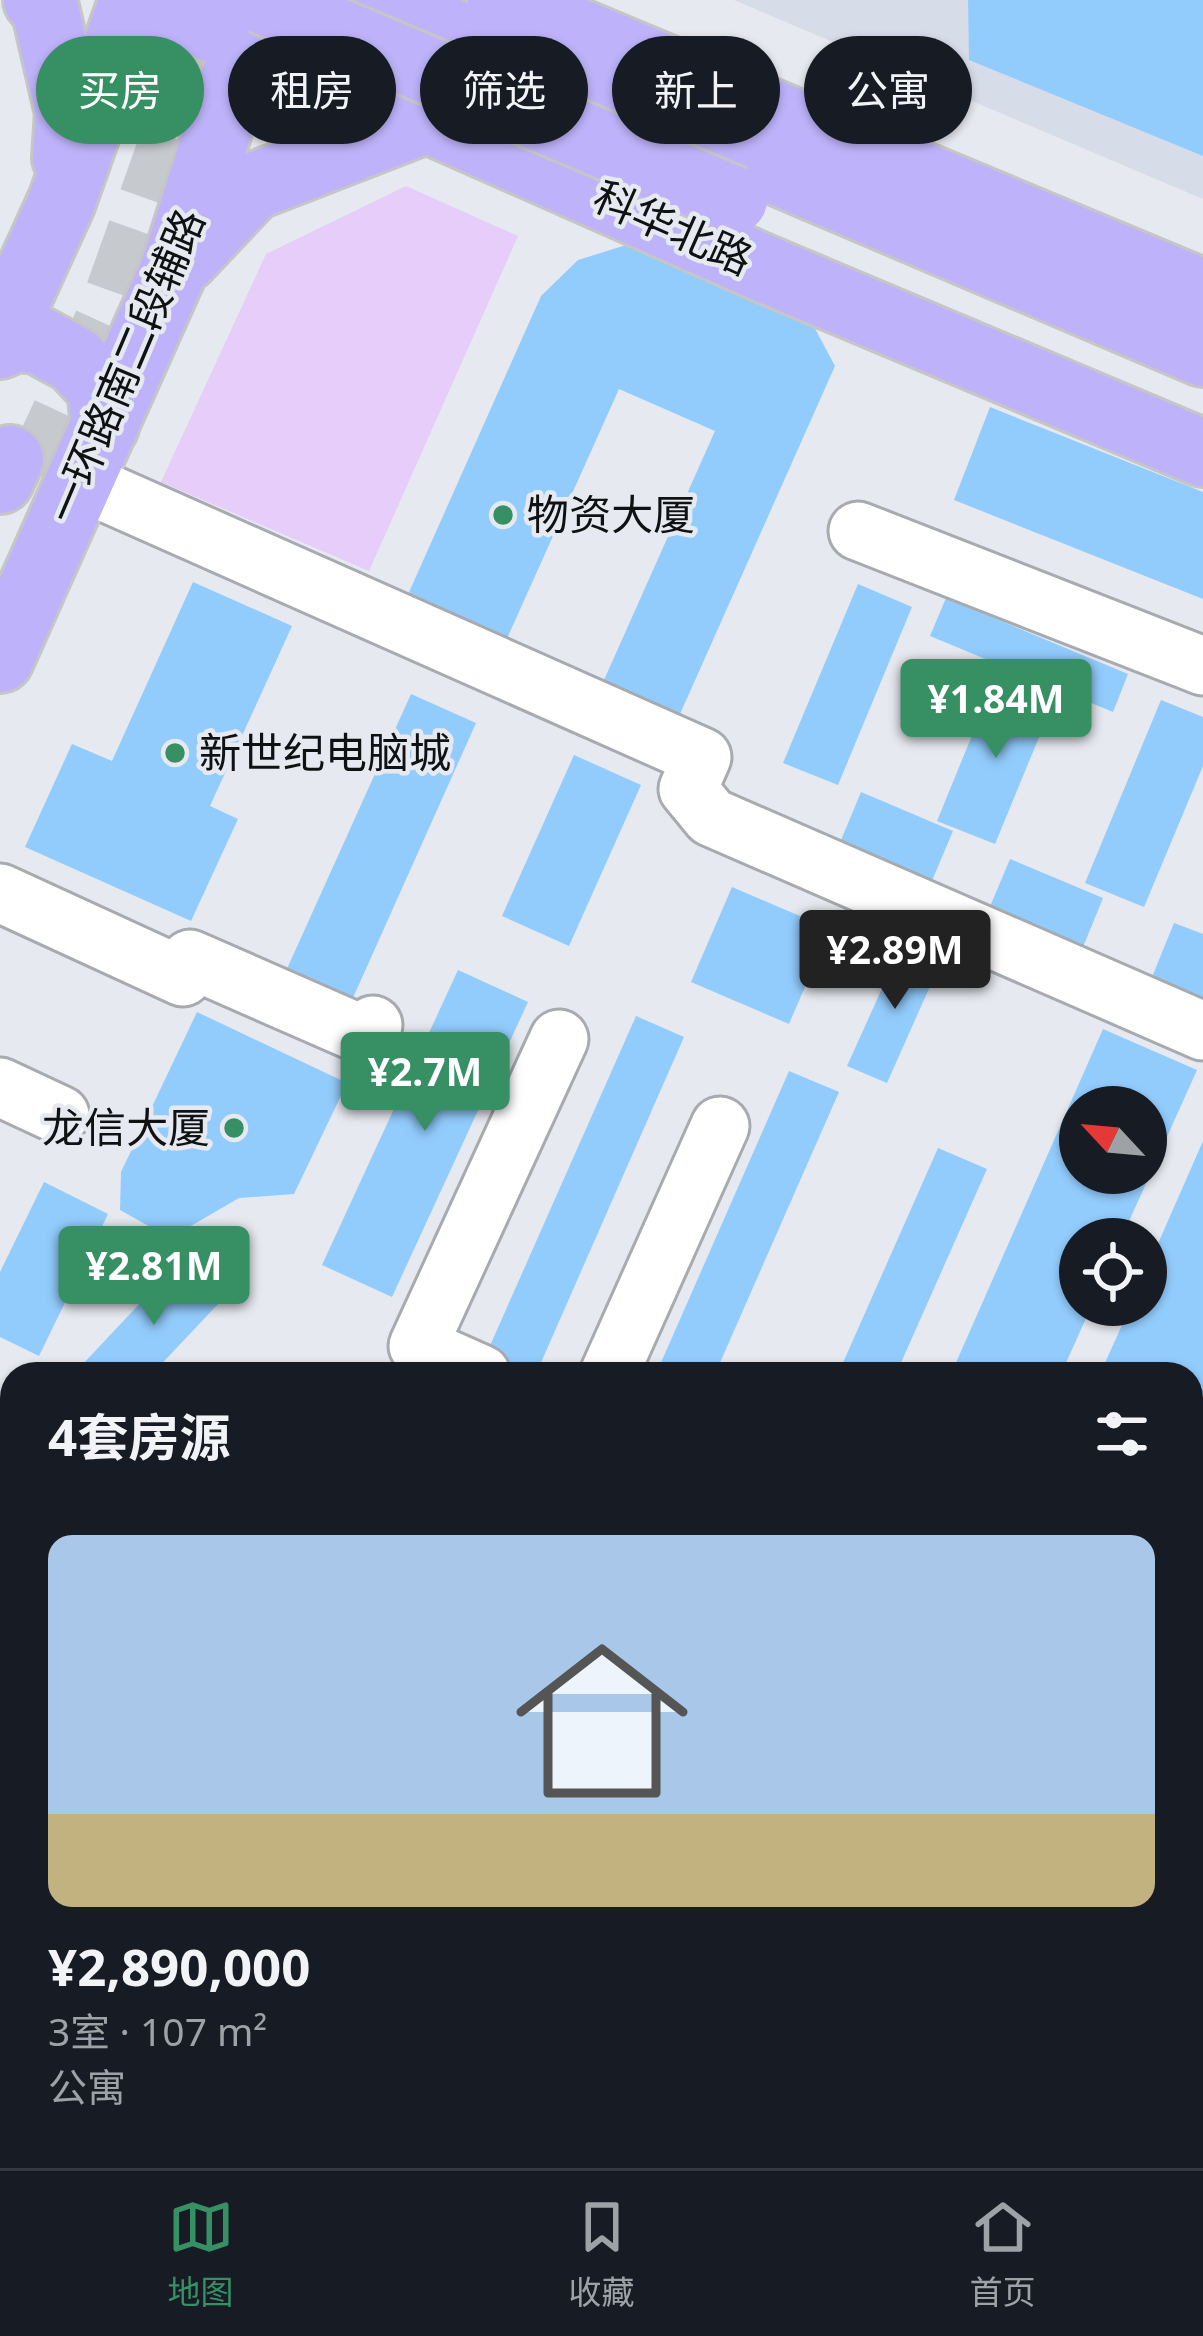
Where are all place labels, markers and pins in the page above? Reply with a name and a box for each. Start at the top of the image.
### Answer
place label: 物资大厦 [527,485,695,542]
marker: 物资大厦 [490,502,516,528]
pin: ¥1.84M [898,659,1094,761]
place label: 新世纪电脑城 [199,723,451,780]
marker: 新世纪电脑城 [162,740,188,766]
pin: ¥2.89M [797,910,993,1012]
pin: ¥2.7M [341,1032,509,1134]
place label: 龙信大厦 [42,1098,210,1155]
marker: 龙信大厦 [221,1115,247,1141]
pin: ¥2.81M [56,1226,252,1328]

